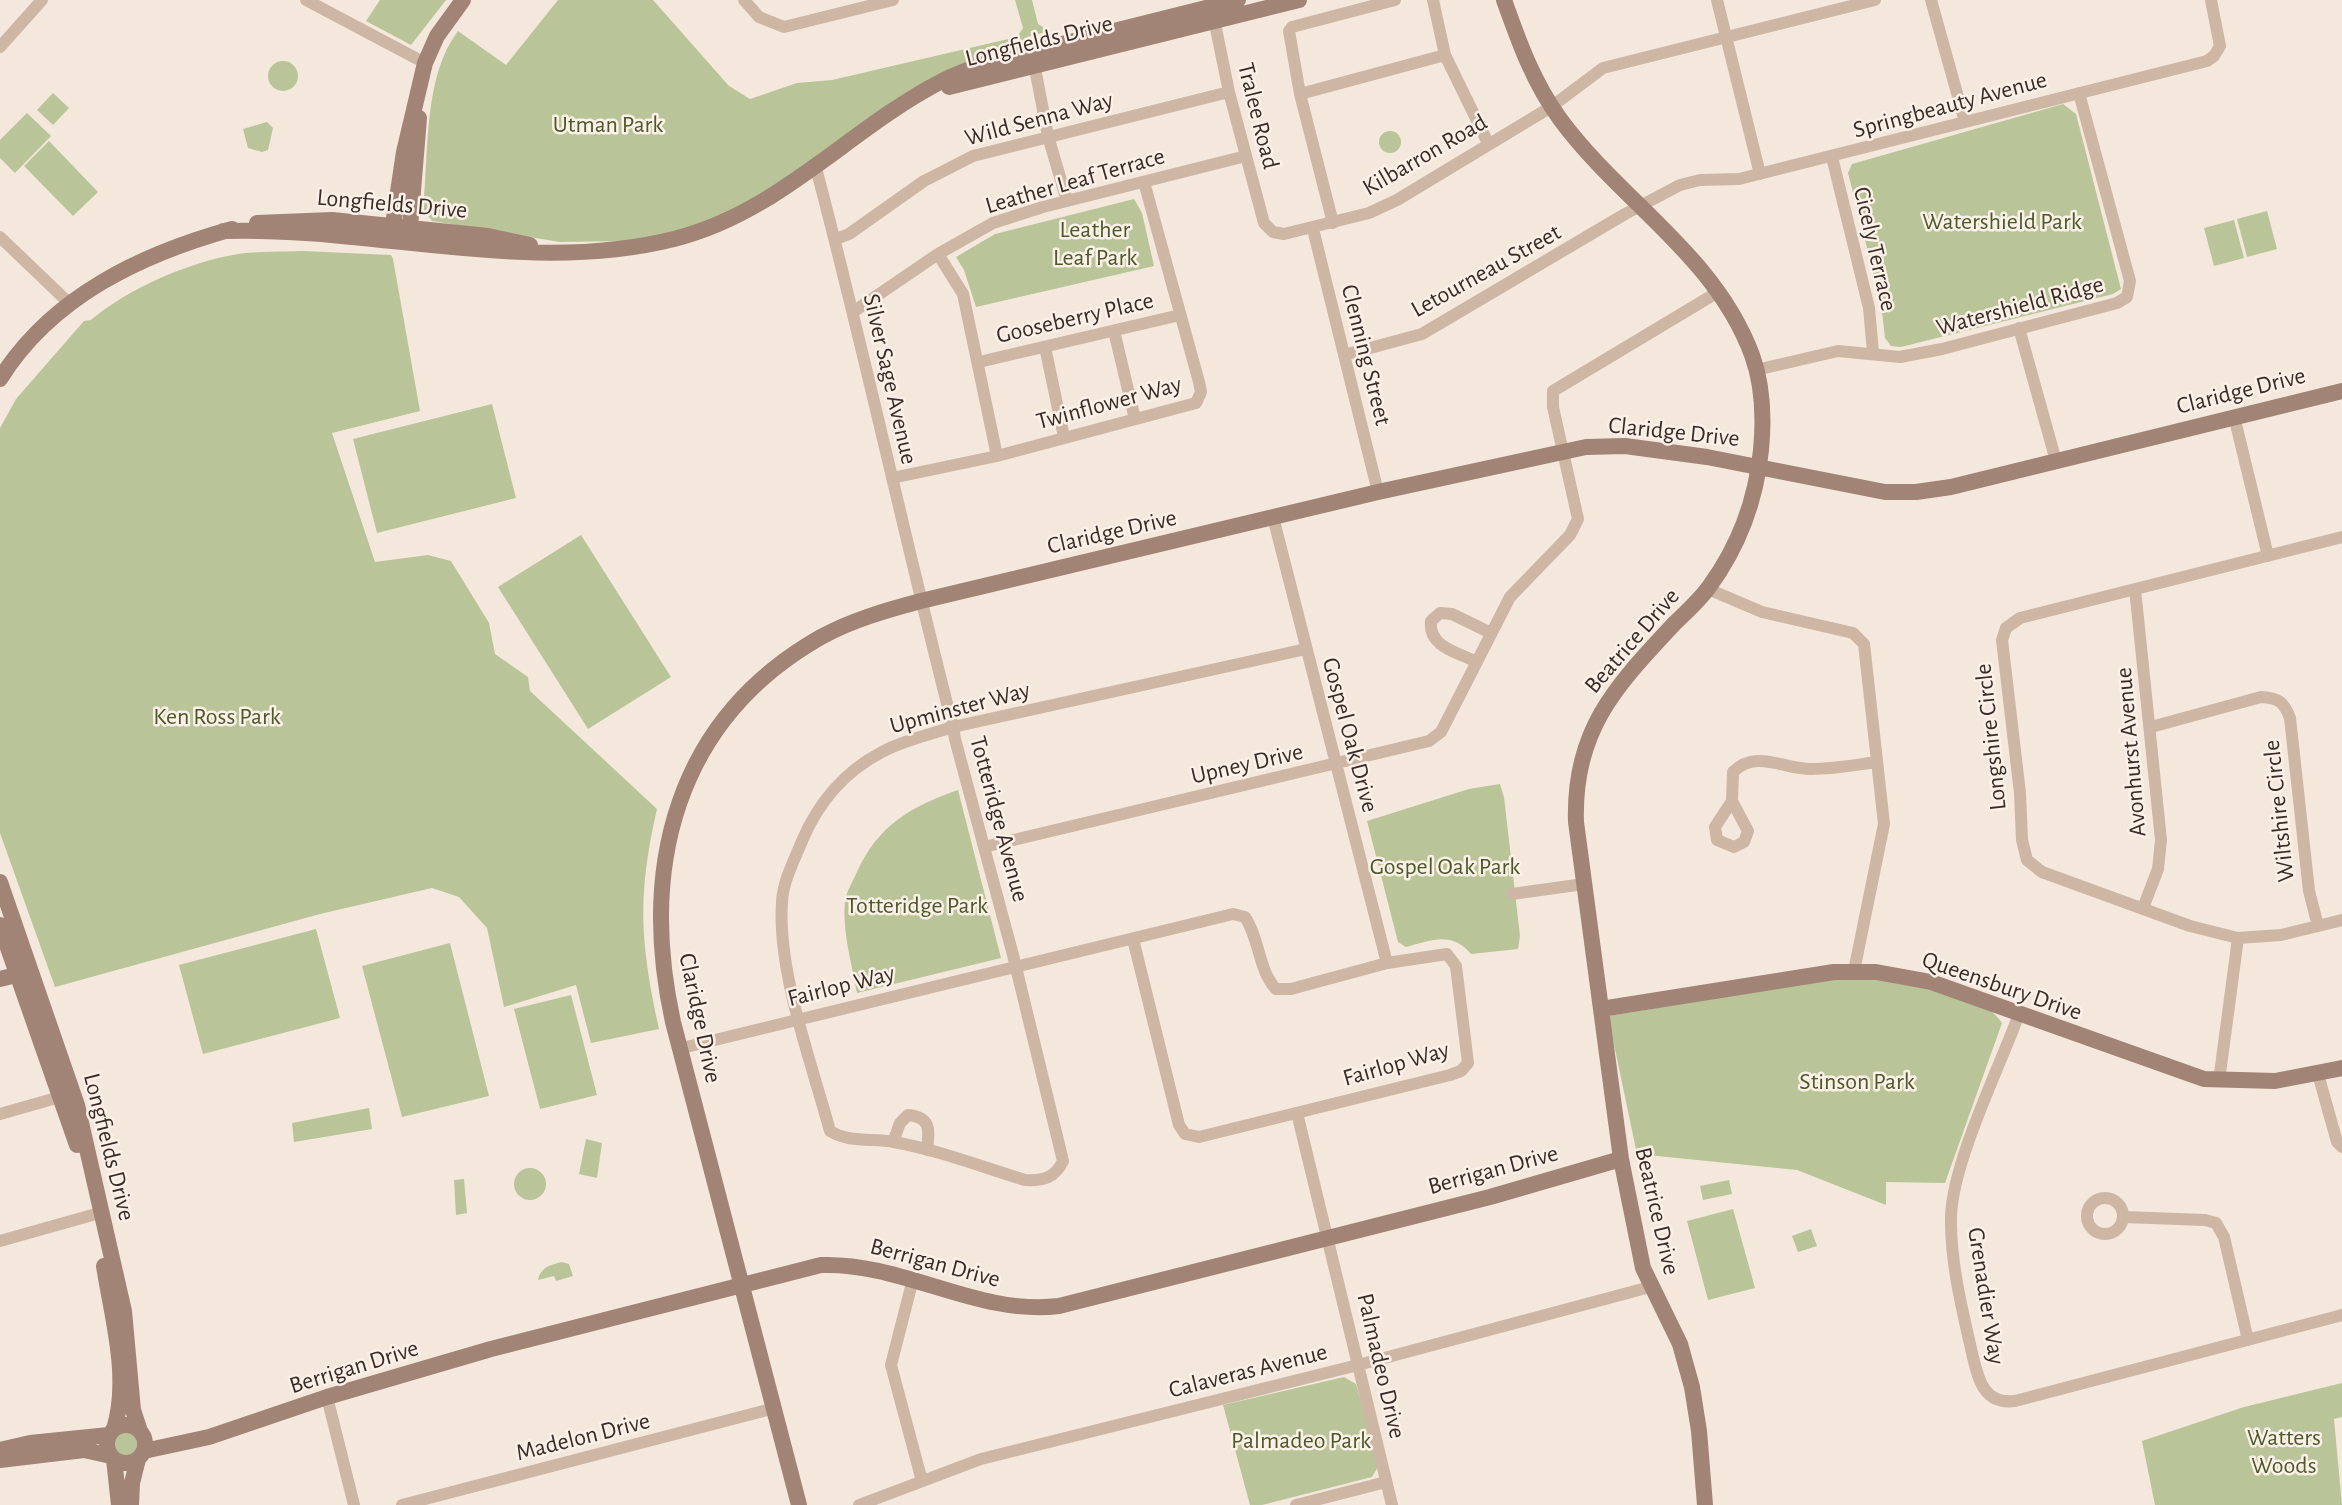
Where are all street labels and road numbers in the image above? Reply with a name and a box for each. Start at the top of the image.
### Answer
street label: Longfields Drive [962,9,1116,73]
street label: Tralee Road [1231,60,1285,172]
street label: Springbeauty Avenue [1850,65,2050,145]
street label: Wild Senna Way [962,85,1116,153]
street label: Kilbarron Road [1358,108,1492,202]
street label: Leather Leaf Terrace [982,142,1168,220]
street label: Longfields Drive [316,183,468,225]
street label: Cicely Terrace [1847,184,1903,314]
street label: Letourneau Street [1406,218,1566,324]
street label: Watershield Ridge [1933,270,2107,342]
street label: Clenning Street [1335,281,1397,429]
street label: Gooseberry Place [994,286,1156,350]
street label: Silver Sage Avenue [856,291,924,467]
street label: Claridge Drive [2174,361,2308,421]
street label: Twinflower Way [1033,370,1185,436]
street label: Claridge Drive [1607,411,1741,453]
street label: Claridge Drive [1045,503,1179,561]
street label: Beatrice Drive [1578,582,1686,700]
street label: Gospel Oak Drive [1316,655,1384,815]
street label: Longshire Circle [1969,662,2013,812]
street label: Avonhurst Avenue [2109,666,2153,838]
street label: Upminster Way [887,675,1033,741]
street label: Totteridge Avenue [963,733,1035,905]
street label: Upney Drive [1188,737,1306,791]
street label: Wiltshire Circle [2257,738,2301,884]
street label: Queensbury Drive [1918,945,2086,1027]
street label: Claridge Drive [672,951,728,1085]
street label: Fairlop Way [784,959,898,1013]
street label: Fairlop Way [1339,1035,1453,1093]
street label: Longfields Drive [77,1070,141,1224]
street label: Berrigan Drive [1425,1139,1561,1201]
street label: Beatrice Drive [1628,1144,1686,1278]
street label: Grenadier Way [1961,1225,2011,1367]
street label: Berrigan Drive [867,1232,1003,1294]
street label: Palmadeo Drive [1350,1291,1412,1441]
street label: Berrigan Drive [286,1334,422,1400]
street label: Calaveras Avenue [1166,1337,1330,1405]
street label: Madelon Drive [513,1406,653,1468]

